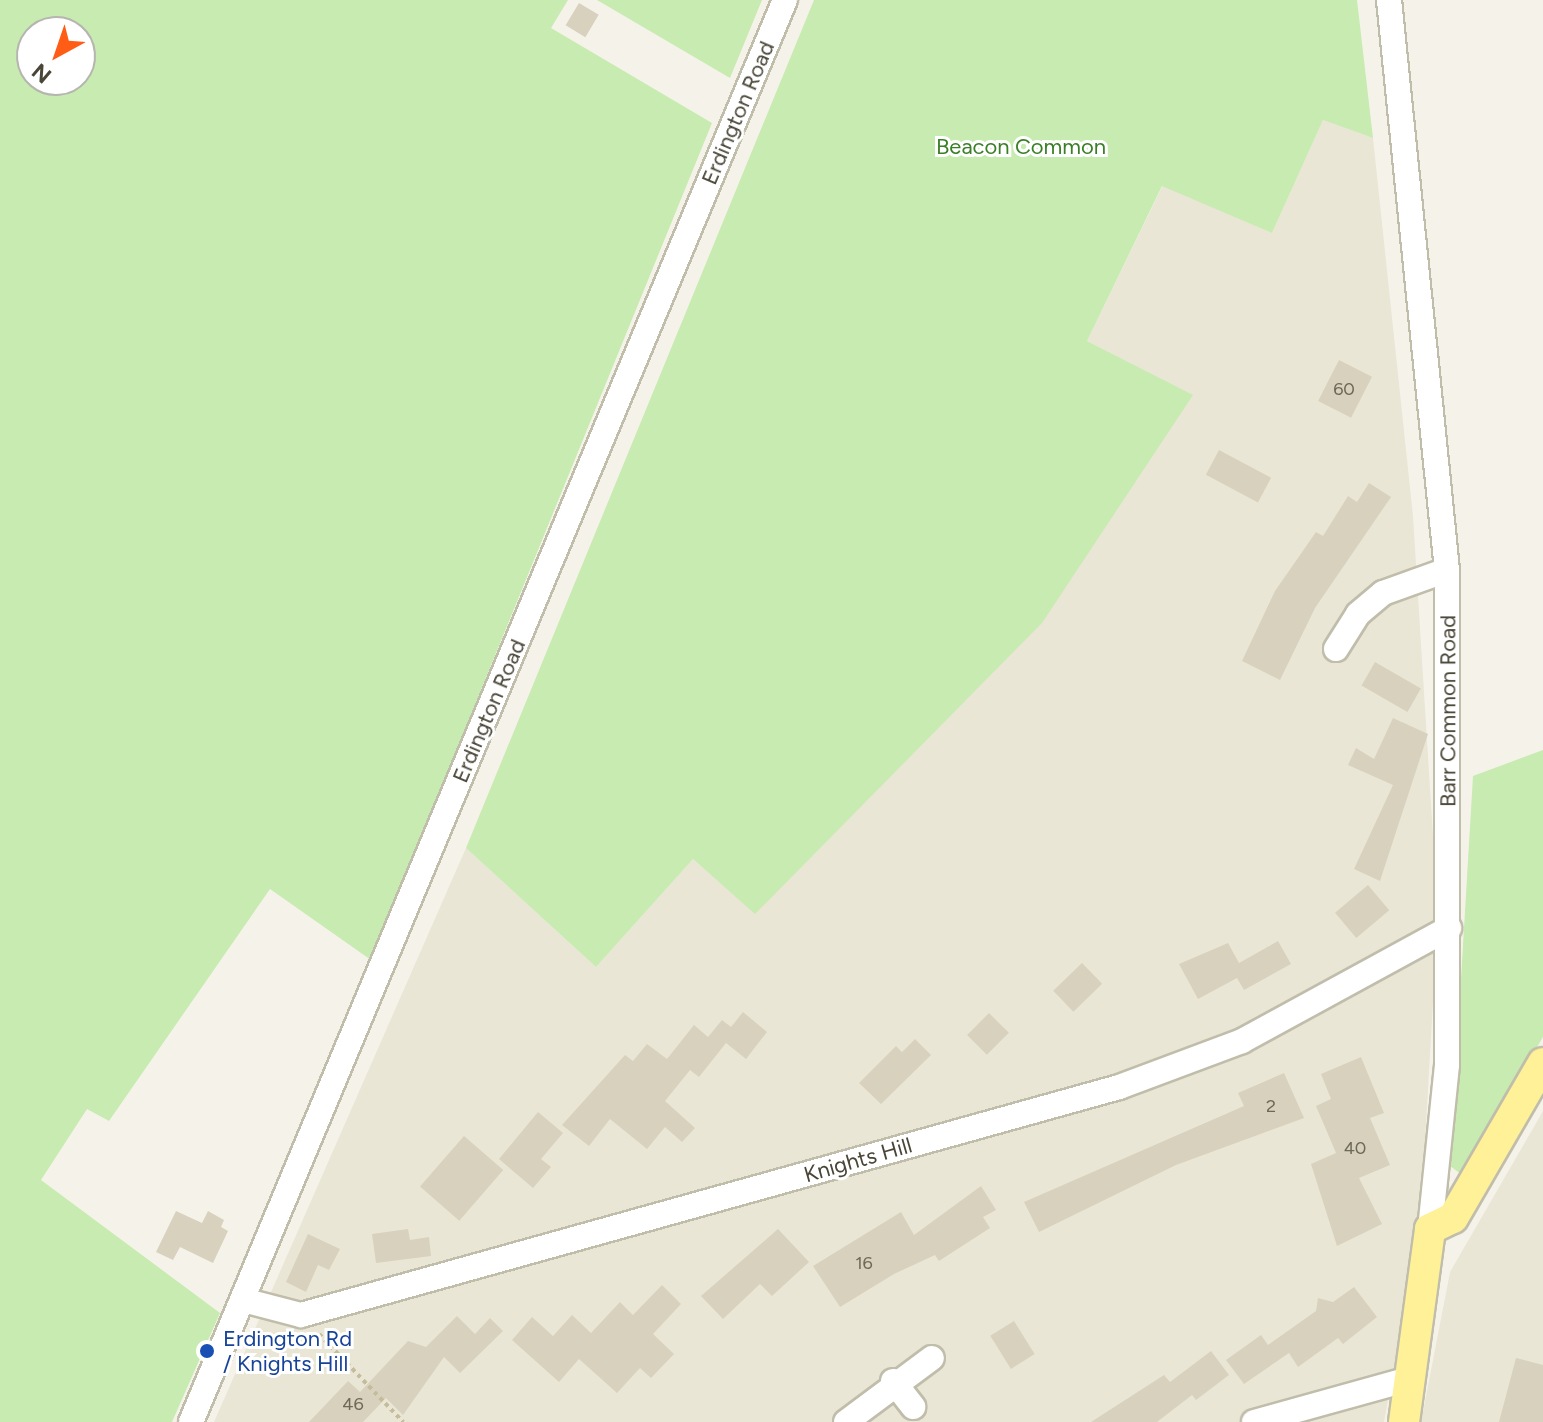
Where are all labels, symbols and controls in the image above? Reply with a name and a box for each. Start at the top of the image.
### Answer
north arrow [16,16,96,96]
street label: Erdington Road [696,37,780,189]
text: N [26,57,57,89]
park label: Beacon Common [936,134,1106,160]
house number: 60 [1333,378,1355,400]
street label: Barr Common Road [1435,615,1461,807]
street label: Erdington Road [447,635,531,787]
house number: 2 [1266,1095,1276,1117]
street label: Knights Hill [801,1132,915,1188]
house number: 40 [1344,1137,1366,1159]
house number: 16 [855,1252,873,1274]
place label: Erdington Rd / Knights Hill [223,1325,352,1376]
marker: Erdington Rd / Knights Hill [198,1342,216,1360]
house number: 46 [342,1393,364,1415]

